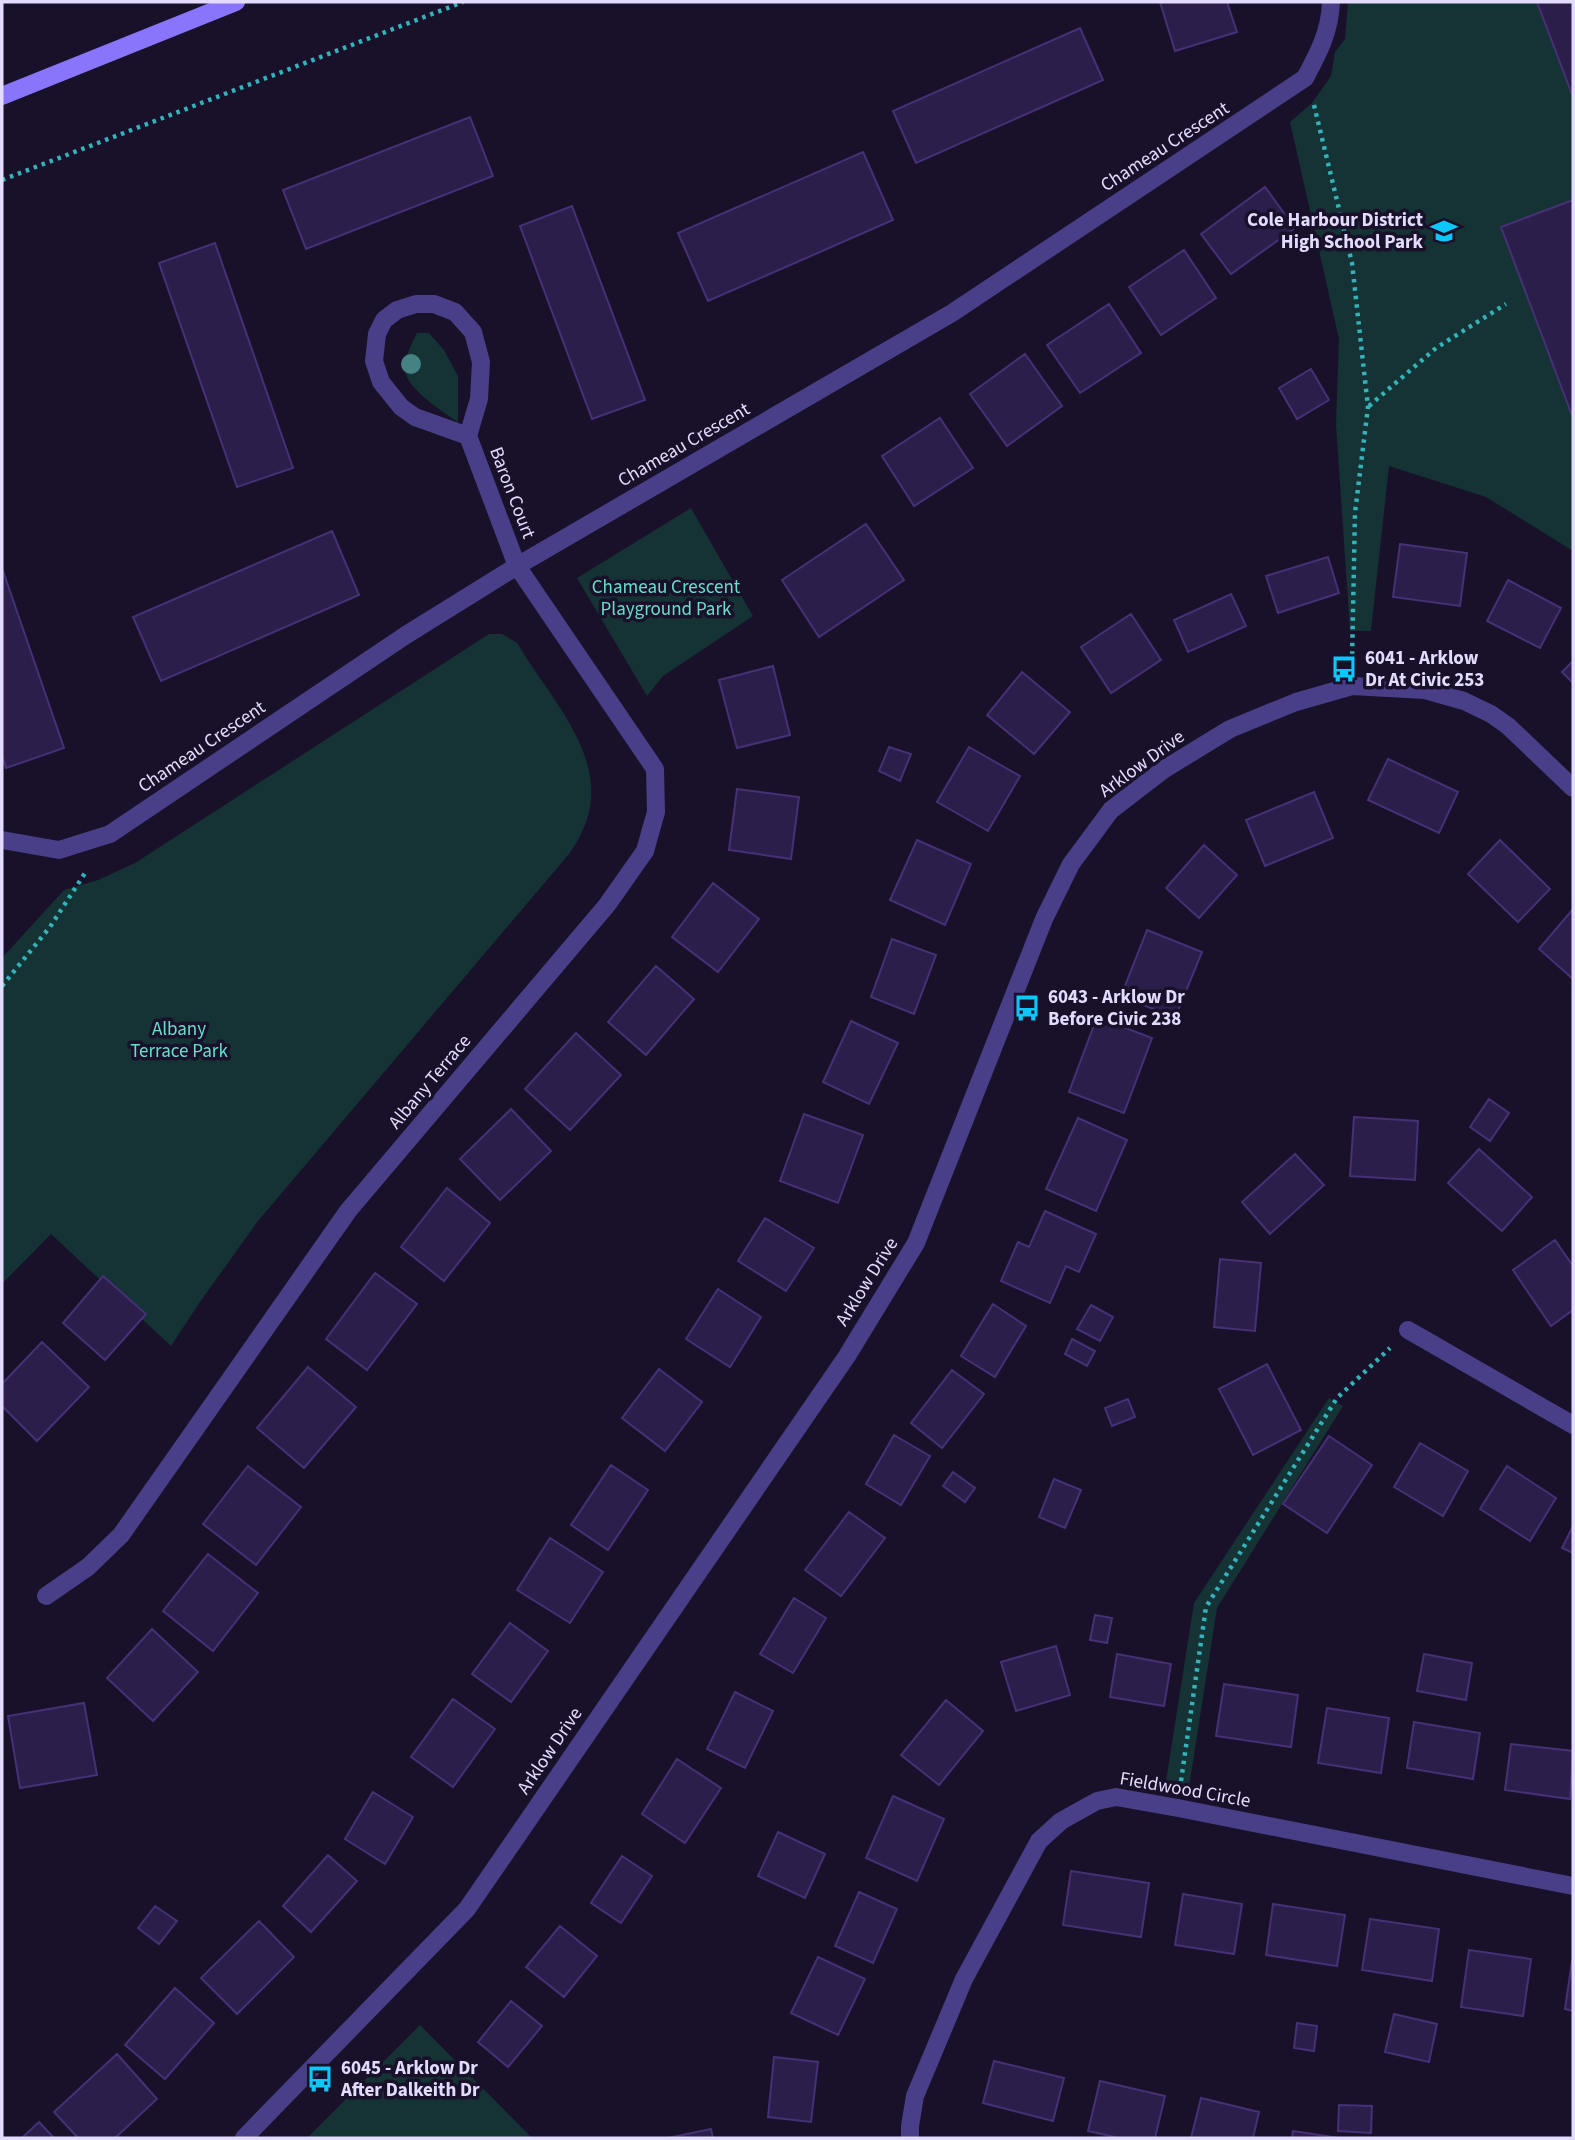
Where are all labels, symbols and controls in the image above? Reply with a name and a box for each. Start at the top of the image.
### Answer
street label: Chameau Crescent [1095,95,1235,199]
place label: Cole Harbour District High School Park [1247,207,1424,256]
school or university icon: Cole Harbour District High School Park [1429,216,1459,246]
street label: Chameau Crescent [613,396,756,494]
street label: Baron Court [482,443,542,543]
park label: Chameau Crescent Playground Park [592,574,741,623]
place label: 6041 - Arklow Dr At Civic 253 [1365,645,1484,694]
bus stop icon: 6041 - Arklow Dr At Civic 253 [1329,654,1359,684]
street label: Chameau Crescent [133,694,272,800]
street label: Arklow Drive [1094,724,1190,804]
place label: 6043 - Arklow Dr Before Civic 238 [1048,984,1185,1033]
bus stop icon: 6043 - Arklow Dr Before Civic 238 [1012,993,1042,1023]
park label: Albany Terrace Park [130,1016,228,1065]
street label: Albany Terrace [382,1029,478,1135]
street label: Arklow Drive [829,1232,905,1332]
street label: Arklow Drive [511,1702,589,1800]
street label: Fieldwood Circle [1118,1765,1252,1815]
place label: 6045 - Arklow Dr After Dalkeith Dr [340,2055,480,2104]
bus stop icon: 6045 - Arklow Dr After Dalkeith Dr [305,2064,335,2094]

